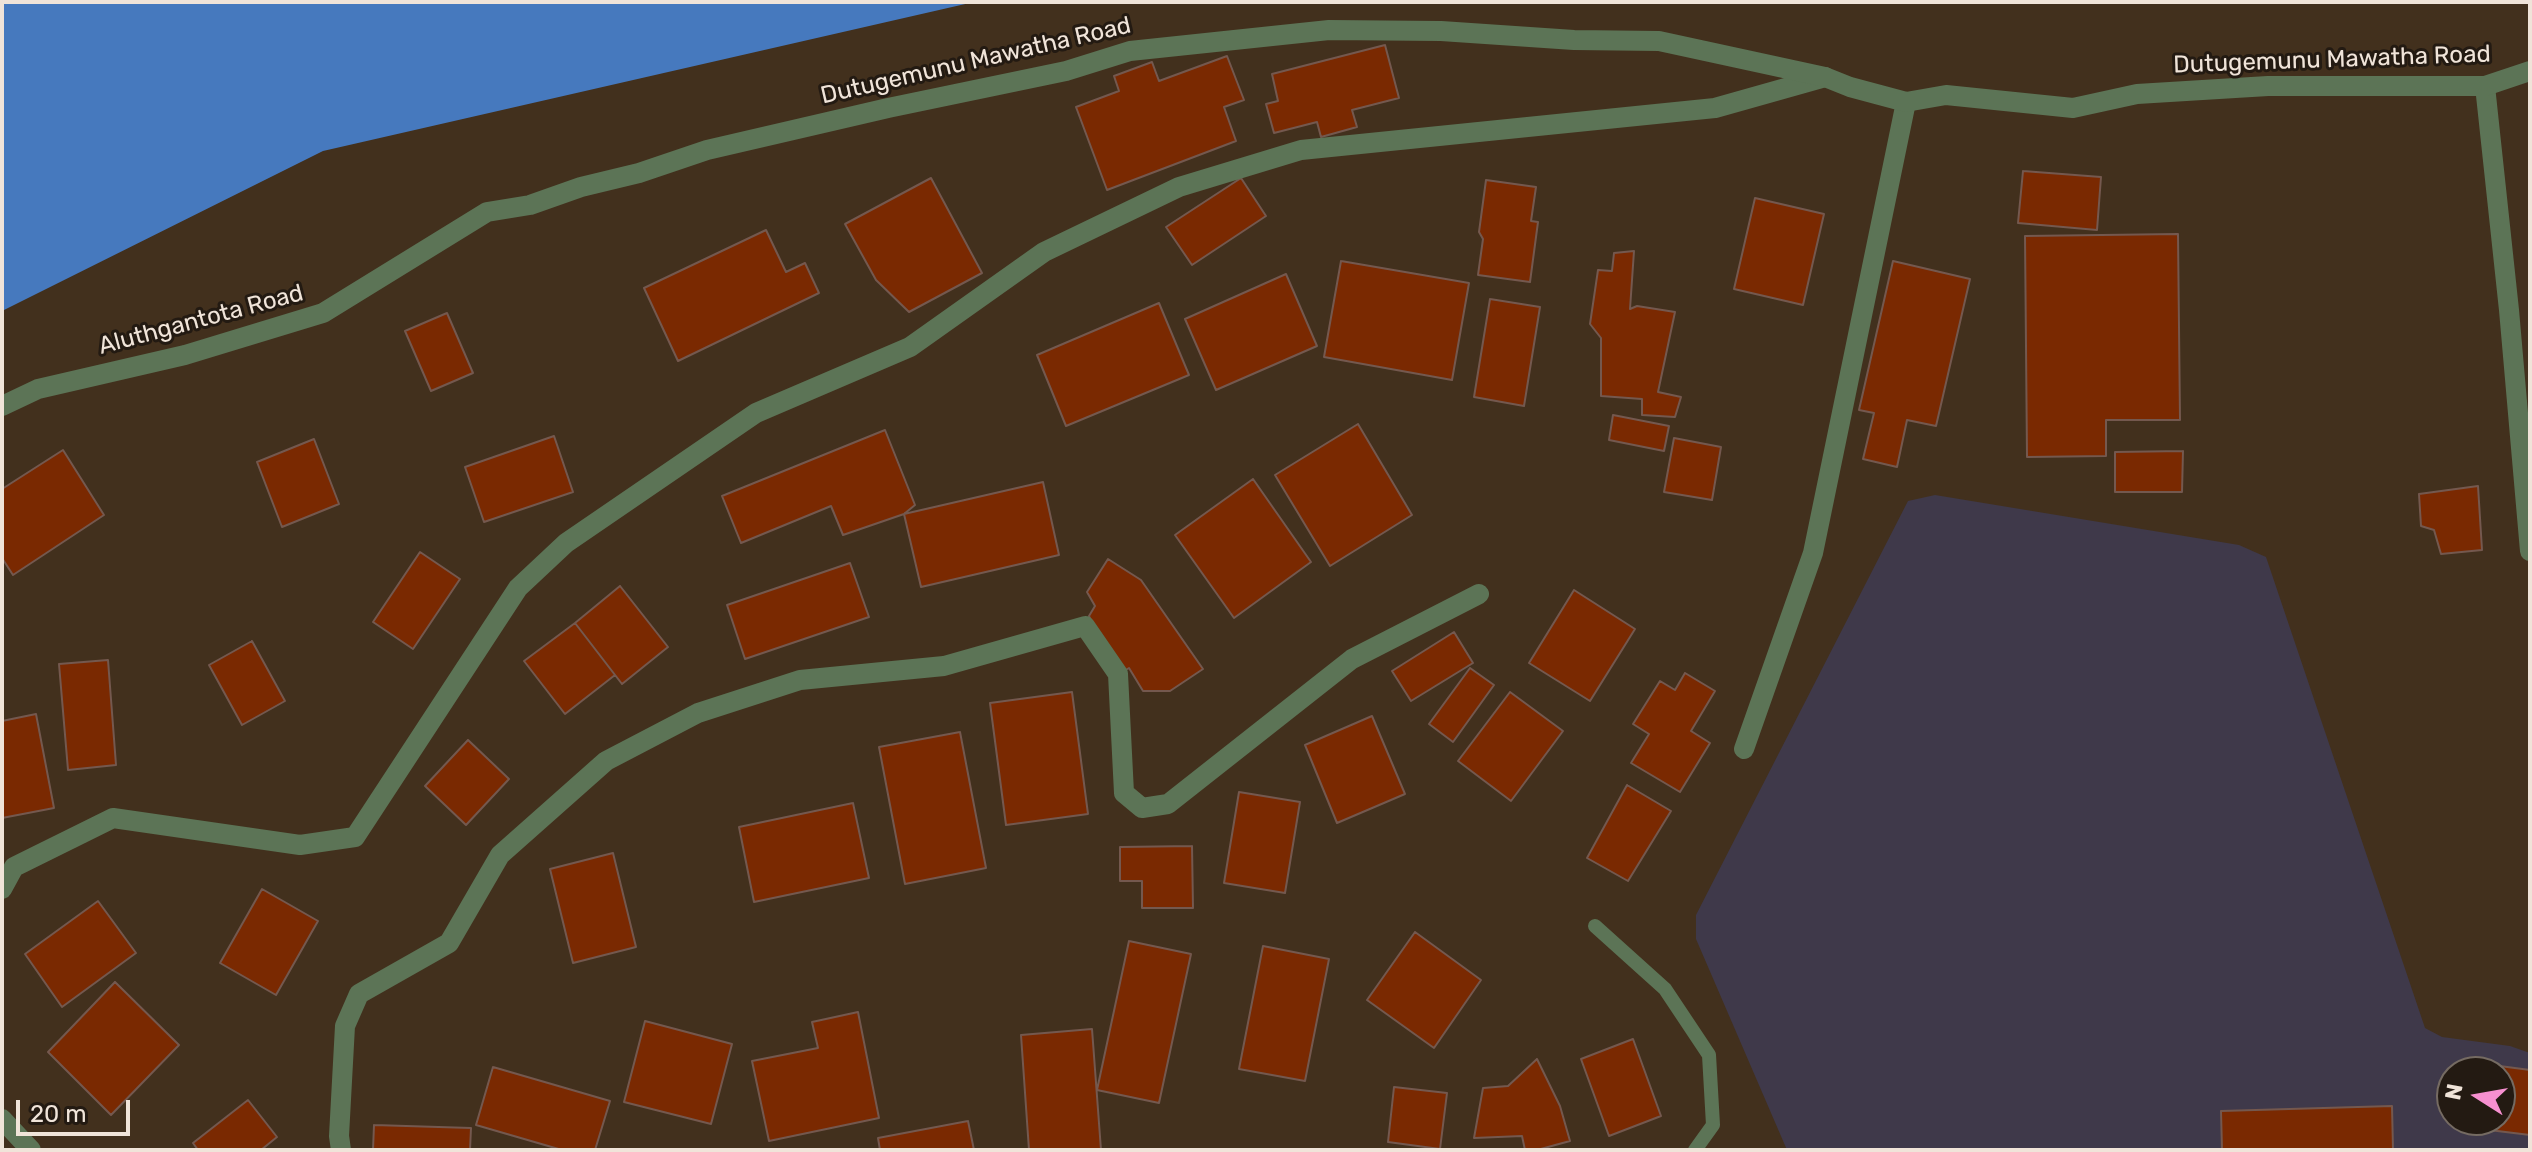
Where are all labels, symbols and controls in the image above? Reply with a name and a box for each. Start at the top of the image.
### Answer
street label: Dutugemunu Mawatha Road [818,11,1134,111]
street label: Dutugemunu Mawatha Road [2173,40,2491,80]
street label: Aluthgantota Road [95,279,307,361]
north arrow [2436,1056,2516,1136]
text: N [2439,1081,2469,1102]
scale bar [20,1084,134,1134]
text: 20 m [30,1100,87,1128]

